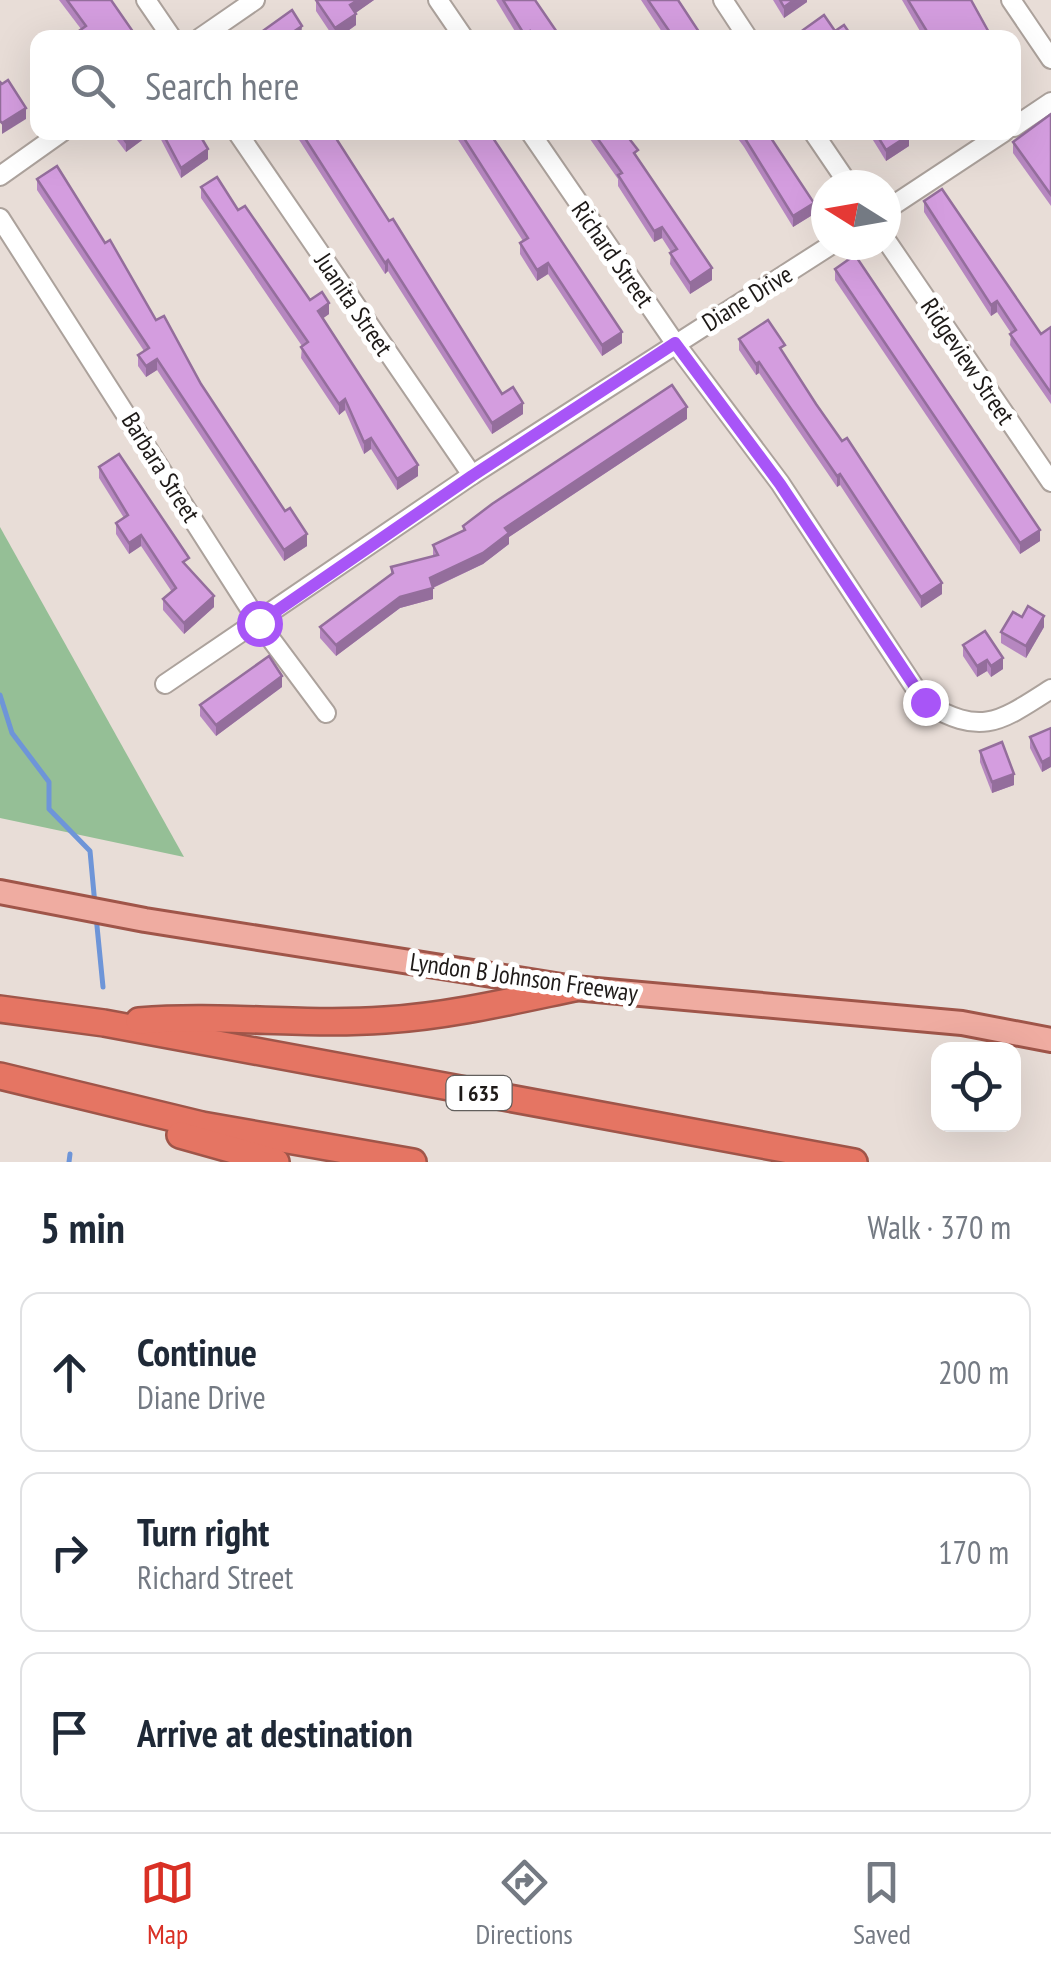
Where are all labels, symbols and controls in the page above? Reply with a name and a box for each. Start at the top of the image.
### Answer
search box [30,30,1021,140]
icon: search [65,58,120,113]
text: Search here [145,61,299,110]
north arrow [811,170,901,260]
street label: Richard Street [565,195,661,313]
street label: Juanita Street [307,246,400,362]
street label: Diane Drive [696,258,798,338]
street label: Ridgeview Street [914,292,1022,430]
street label: Barbara Street [115,406,207,528]
route start [237,601,283,647]
route end [903,680,949,726]
street label: Lyndon B Johnson Freeway [408,945,641,1009]
map controls [931,1042,1021,1132]
button: locate [931,1042,1021,1132]
road number: I 635 [446,1076,512,1110]
text: 5 min [40,1200,125,1255]
text: Walk · 370 m [867,1206,1011,1248]
text: Continue [137,1327,257,1376]
icon: ahead [42,1345,97,1400]
text: 200 m [938,1351,1009,1393]
text: Diane Drive [137,1376,266,1418]
text: Turn right [137,1507,269,1556]
icon: right [42,1525,97,1580]
text: 170 m [938,1531,1009,1573]
text: Richard Street [137,1556,293,1598]
icon: arrive [42,1705,97,1760]
text: Arrive at destination [137,1708,413,1757]
tab: Map [140,1855,195,1952]
tab: Directions [475,1855,573,1952]
tab: Saved [853,1855,911,1952]

